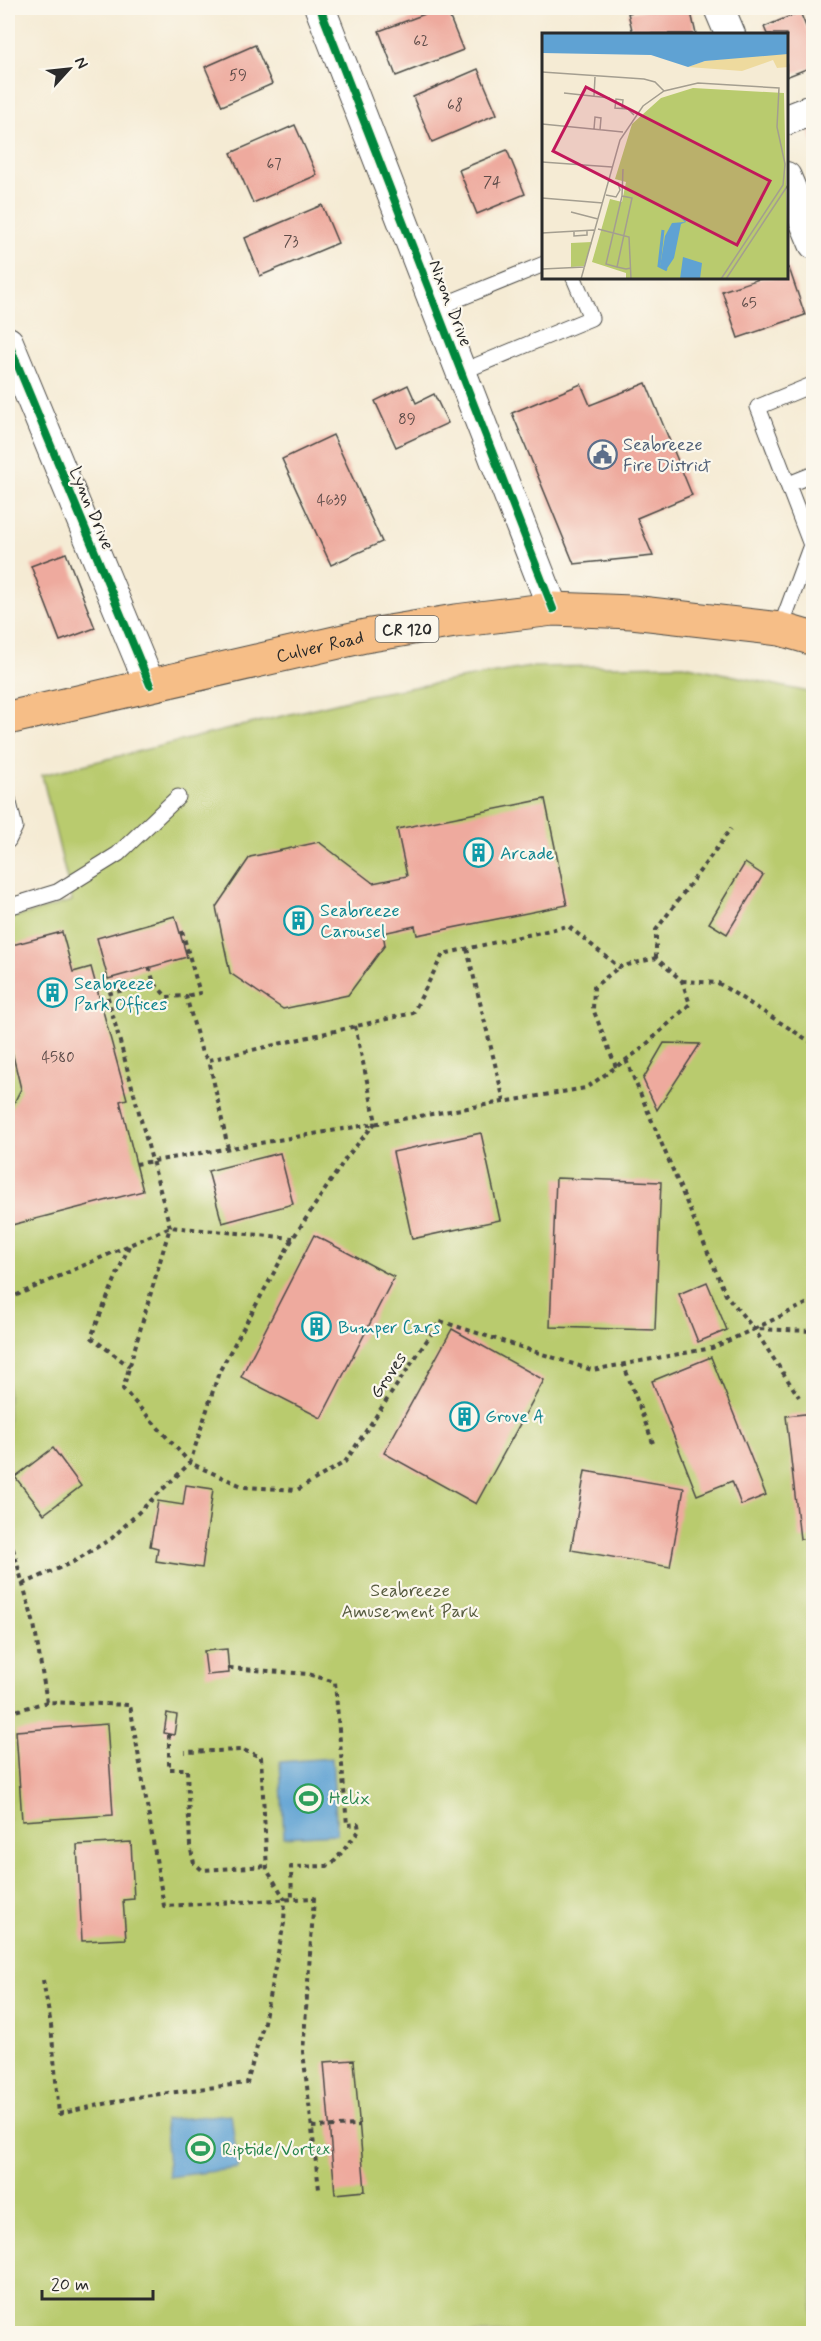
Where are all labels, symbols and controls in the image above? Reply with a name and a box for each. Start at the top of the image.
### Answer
house number: 62 [413,32,429,52]
inset map [542,33,788,279]
north arrow [39,39,99,99]
text: N [69,53,93,72]
house number: 59 [229,66,247,86]
house number: 68 [447,96,463,116]
house number: 67 [266,155,282,175]
house number: 74 [483,173,501,193]
house number: 73 [283,232,299,252]
street label: Nixon Drive [423,257,478,350]
house number: 65 [741,294,757,314]
house number: 89 [398,410,416,430]
place label: Seabreeze Fire District [623,433,712,478]
public building icon: Seabreeze Fire District [586,438,618,470]
street label: Lynn Drive [63,463,119,554]
house number: 4639 [317,491,347,511]
road number: CR 120 [376,616,438,642]
street label: Culver Road [274,626,366,669]
building icon: Arcade [463,837,495,869]
place label: Arcade [500,842,554,866]
place label: Seabreeze Carousel [320,899,400,944]
building icon: Seabreeze Carousel [283,904,315,936]
place label: Seabreeze Park Offices [74,972,167,1017]
building icon: Seabreeze Park Offices [37,977,69,1009]
house number: 4580 [41,1048,75,1068]
building icon: Bumper Cars [301,1311,333,1343]
place label: Bumper Cars [338,1316,440,1340]
street label: Groves [365,1348,413,1403]
building icon: Grove A [448,1400,480,1432]
place label: Grove A [485,1405,544,1429]
park label: Seabreeze Amusement Park [341,1579,479,1624]
sports icon: Helix [292,1782,324,1814]
place label: Helix [329,1787,370,1811]
sports icon: Riptide/Vortex [185,2133,217,2165]
place label: Riptide/Vortex [222,2138,331,2162]
scale bar [42,2263,153,2301]
text: 20 m [51,2273,89,2297]

